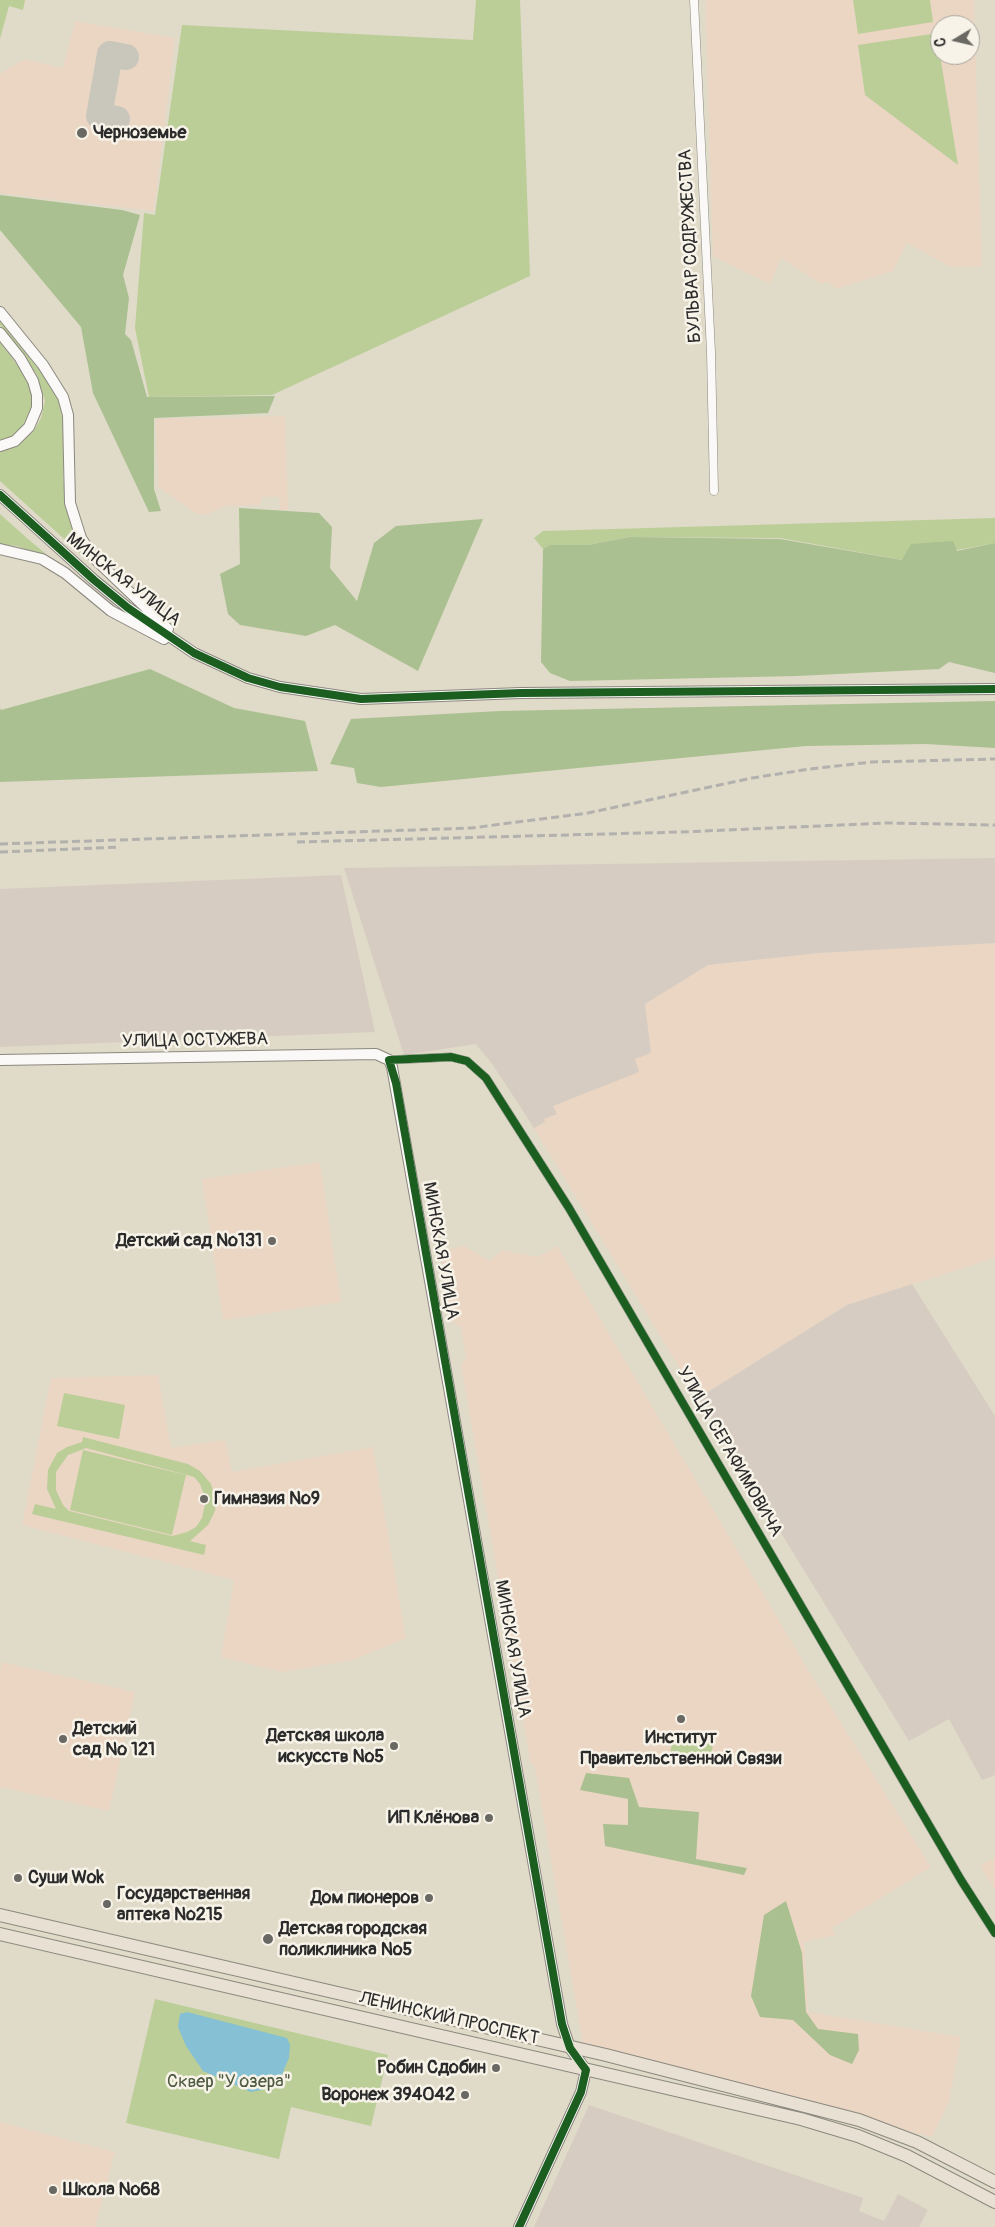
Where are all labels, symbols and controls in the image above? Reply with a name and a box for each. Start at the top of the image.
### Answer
north arrow [930,15,980,65]
text: С [932,37,950,48]
place label: Черноземье [93,122,186,144]
marker: Черноземье [75,126,89,140]
street label: БУЛЬВАР СОДРУЖЕСТВА [675,149,707,343]
street label: МИНСКАЯ УЛИЦА [61,529,185,631]
street label: УЛИЦА ОСТУЖЕВА [122,1029,268,1053]
street label: МИНСКАЯ УЛИЦА [417,1180,463,1322]
place label: Детский сад №131 [116,1230,262,1252]
marker: Детский сад №131 [266,1235,278,1247]
street label: УЛИЦА СЕРАФИМОВИЧА [672,1363,786,1541]
place label: Гимназия №9 [214,1488,320,1510]
marker: Гимназия №9 [198,1493,210,1505]
street label: МИНСКАЯ УЛИЦА [489,1578,535,1720]
marker: Институт Правительственной Связи [675,1713,687,1725]
place label: Детский сад № 121 [73,1718,155,1760]
place label: Детская школа искусств №5 [267,1725,384,1768]
place label: Институт Правительственной Связи [581,1727,781,1770]
marker: Детский сад № 121 [57,1733,69,1745]
marker: Детская школа искусств №5 [388,1740,400,1752]
place label: ИП Клёнова [388,1807,479,1829]
marker: ИП Клёнова [483,1812,495,1824]
place label: Суши Wok [28,1867,104,1889]
marker: Суши Wok [12,1872,24,1884]
place label: Государственная аптека №215 [117,1883,250,1926]
place label: Дом пионеров [311,1887,419,1909]
marker: Дом пионеров [423,1892,435,1904]
marker: Государственная аптека №215 [101,1898,113,1910]
place label: Детская городская поликлиника №5 [279,1918,427,1960]
marker: Детская городская поликлиника №5 [261,1932,275,1946]
street label: ЛЕНИНСКИЙ ПРОСПЕКТ [357,1988,541,2050]
place label: Робин Сдобин [377,2057,486,2079]
marker: Робин Сдобин [490,2062,502,2074]
park label: Сквер "У озера" [167,2071,291,2093]
place label: Воронеж 394042 [321,2084,455,2106]
marker: Воронеж 394042 [459,2089,471,2101]
place label: Школа №68 [63,2179,160,2201]
marker: Школа №68 [47,2184,59,2196]

